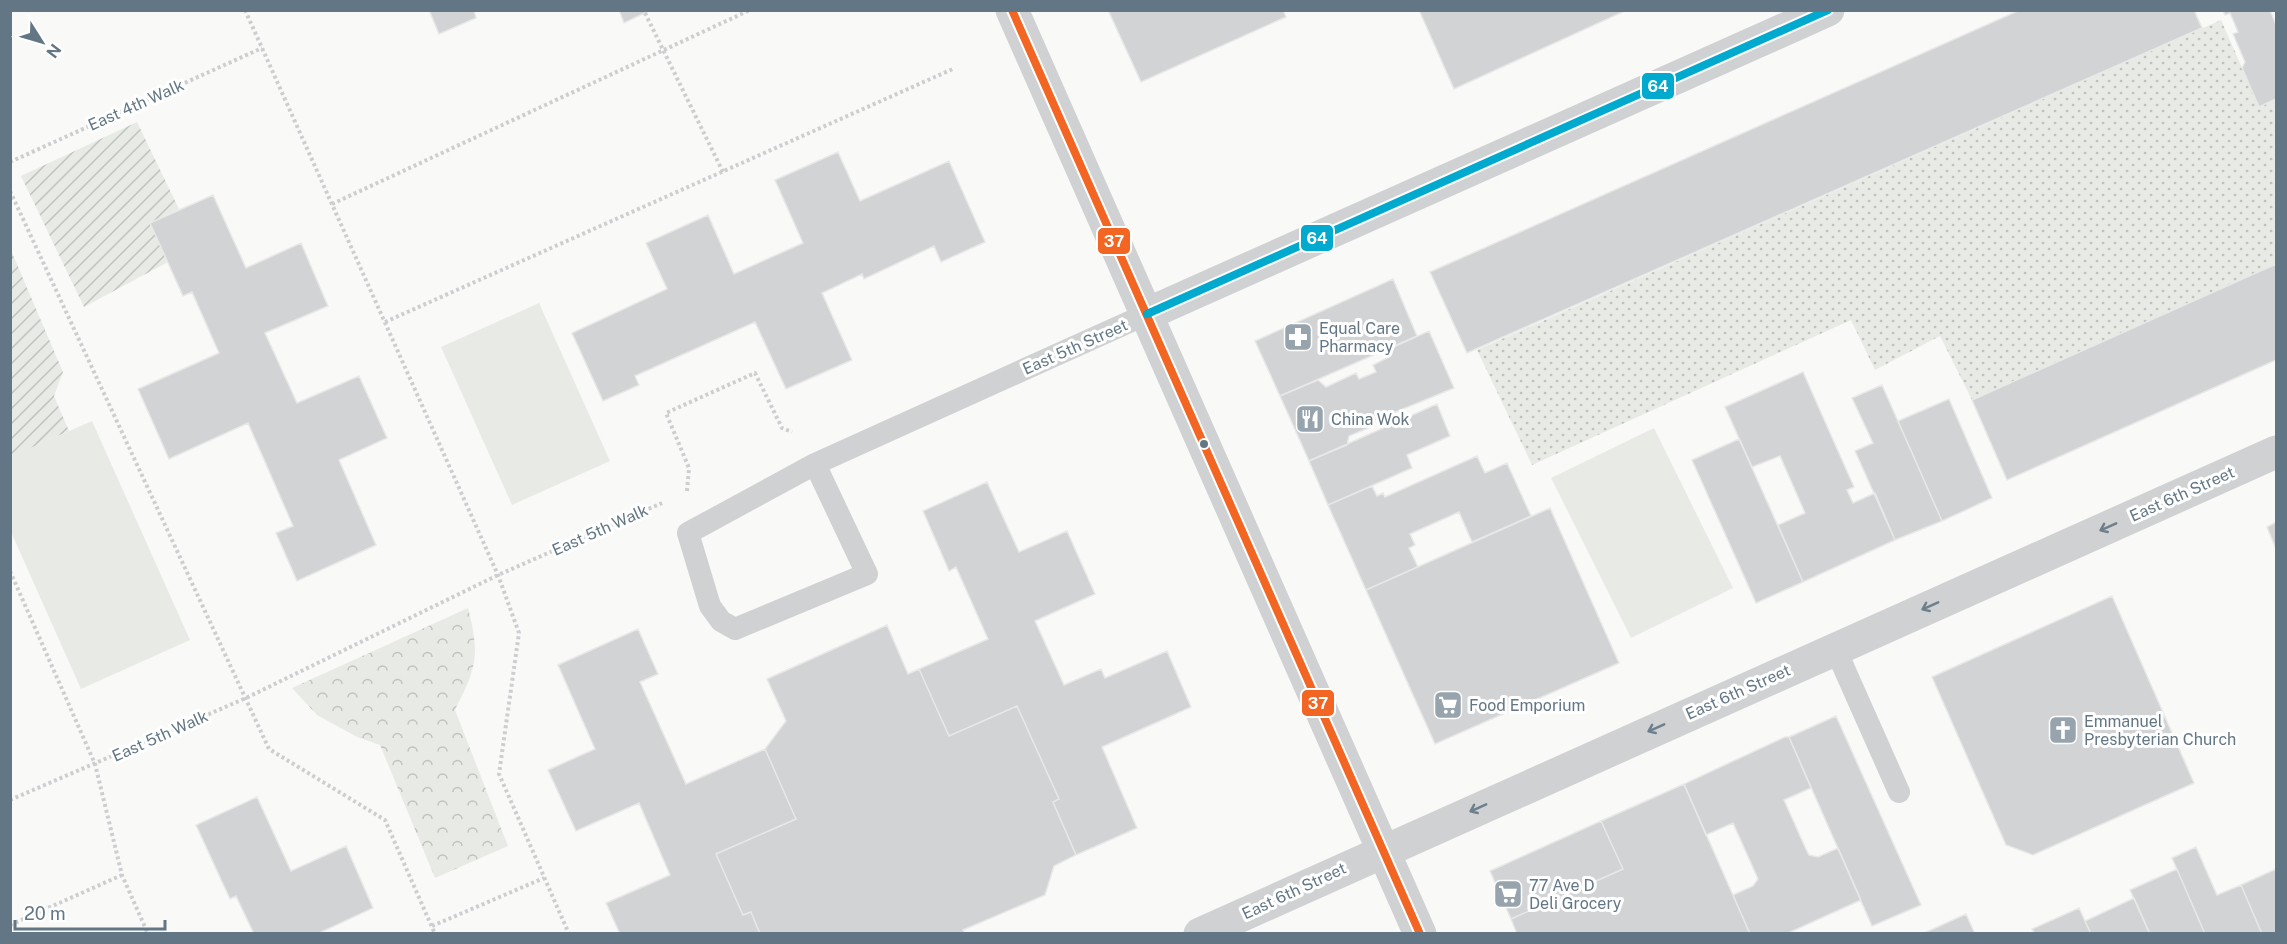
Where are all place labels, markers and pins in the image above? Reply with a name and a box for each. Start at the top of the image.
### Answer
place label: Equal Care Pharmacy [1319,319,1400,356]
pharmacy icon: Equal Care Pharmacy [1282,321,1314,353]
restaurant icon: China Wok [1294,403,1326,435]
place label: China Wok [1331,410,1409,429]
unlabelled marker [1198,438,1210,450]
supermarket icon: Food Emporium [1432,689,1464,721]
place label: Food Emporium [1469,696,1585,715]
place label: Emmanuel Presbyterian Church [2084,712,2236,749]
church icon: Emmanuel Presbyterian Church [2047,714,2079,746]
place label: 77 Ave D Deli Grocery [1529,876,1622,913]
supermarket icon: 77 Ave D Deli Grocery [1492,878,1524,910]

